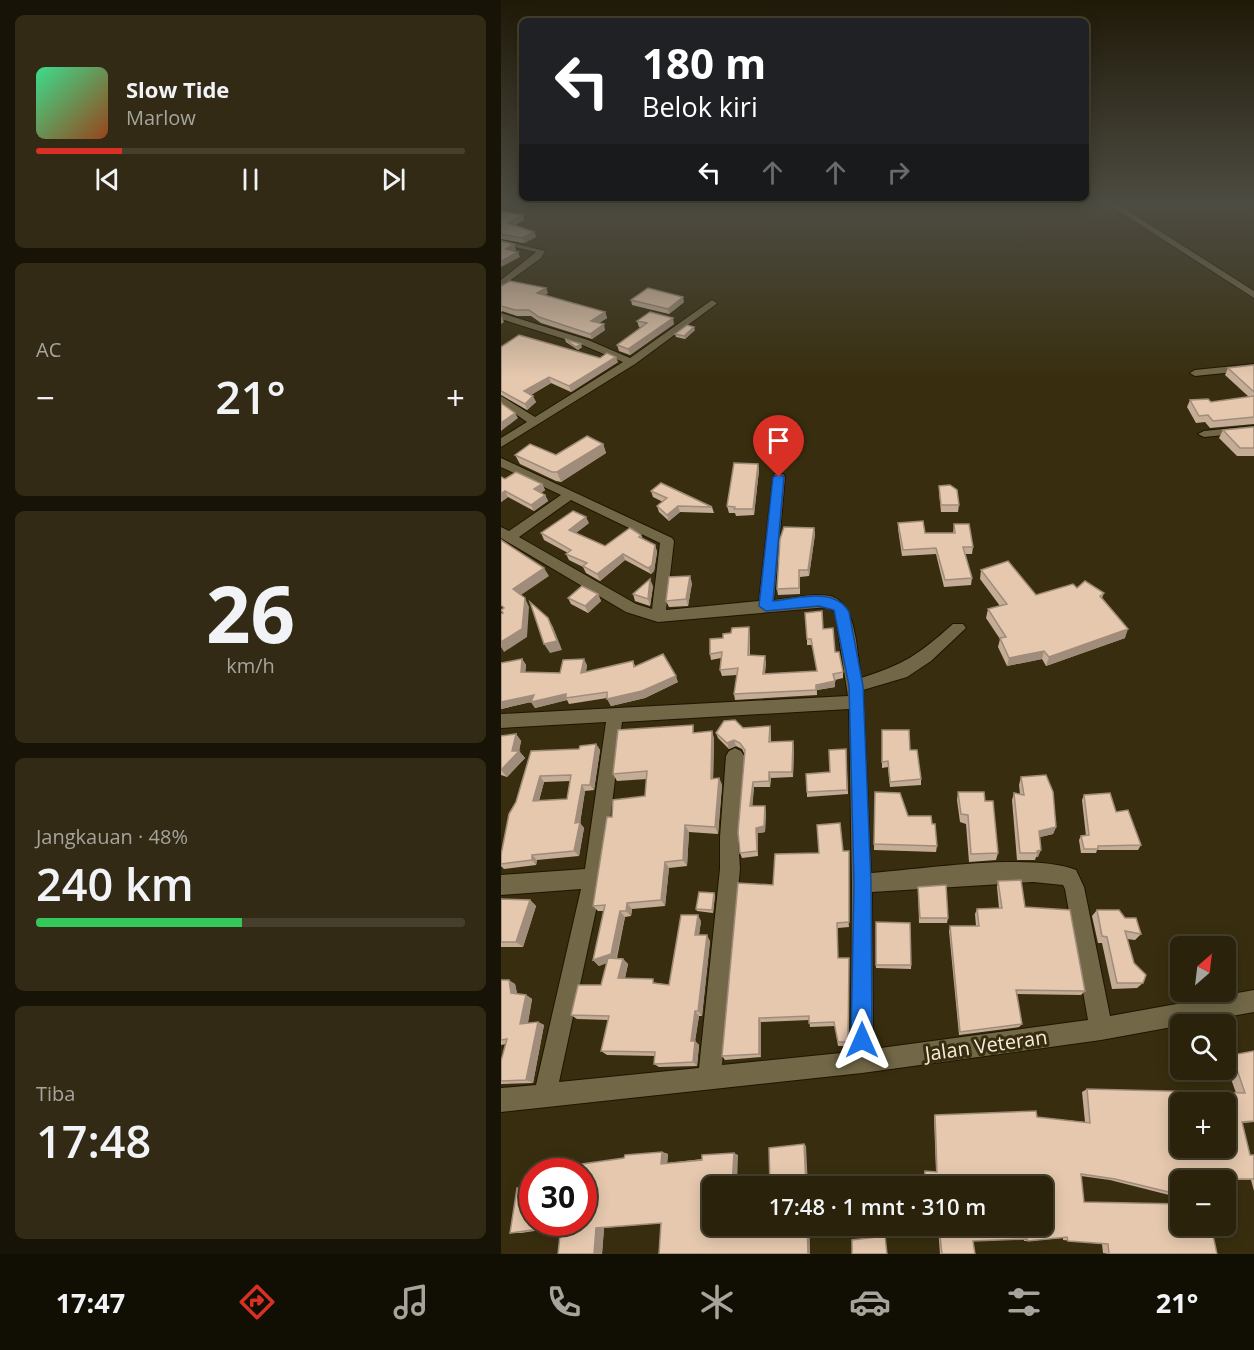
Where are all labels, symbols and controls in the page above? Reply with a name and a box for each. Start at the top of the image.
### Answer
text: 180 m [642,34,766,91]
icon: left [543,42,621,120]
text: Slow Tide [126,74,229,104]
text: Belok kiri [642,88,758,125]
text: Marlow [126,104,196,131]
icon: left [693,156,726,189]
icon: ahead [756,156,789,189]
icon: ahead [819,156,852,189]
icon: right [882,156,915,189]
icon: previous [91,163,124,196]
icon: pause [234,163,267,196]
icon: next [377,163,410,196]
text: AC [36,336,61,363]
text: 21° [215,366,286,427]
text: − [36,375,55,420]
text: + [446,375,465,420]
pin [753,415,804,477]
icon: arrive [762,424,795,457]
text: 26 [206,560,295,666]
text: km/h [226,652,275,679]
text: Jangkauan · 48% [36,823,188,850]
text: 240 km [36,853,194,914]
north arrow [1170,936,1236,1002]
map controls [1170,936,1236,1236]
position arrow [830,1008,894,1072]
button: search [1170,1014,1236,1080]
street label: Jalan Veteran [921,1023,1049,1067]
text: Tiba [36,1080,75,1107]
button: + [1170,1092,1236,1158]
text: 17:48 [36,1110,151,1171]
speed limit sign: 30 [519,1158,597,1236]
button: − [1170,1170,1236,1236]
text: 17:48 · 1 mnt · 310 m [769,1191,986,1221]
icon: directions [236,1281,278,1323]
icon: music [390,1281,432,1323]
icon: phone [543,1281,585,1323]
icon: climate [696,1281,738,1323]
icon: car [849,1281,891,1323]
icon: filters [1003,1281,1045,1323]
text: 17:47 [56,1284,125,1321]
text: 21° [1156,1284,1198,1321]

